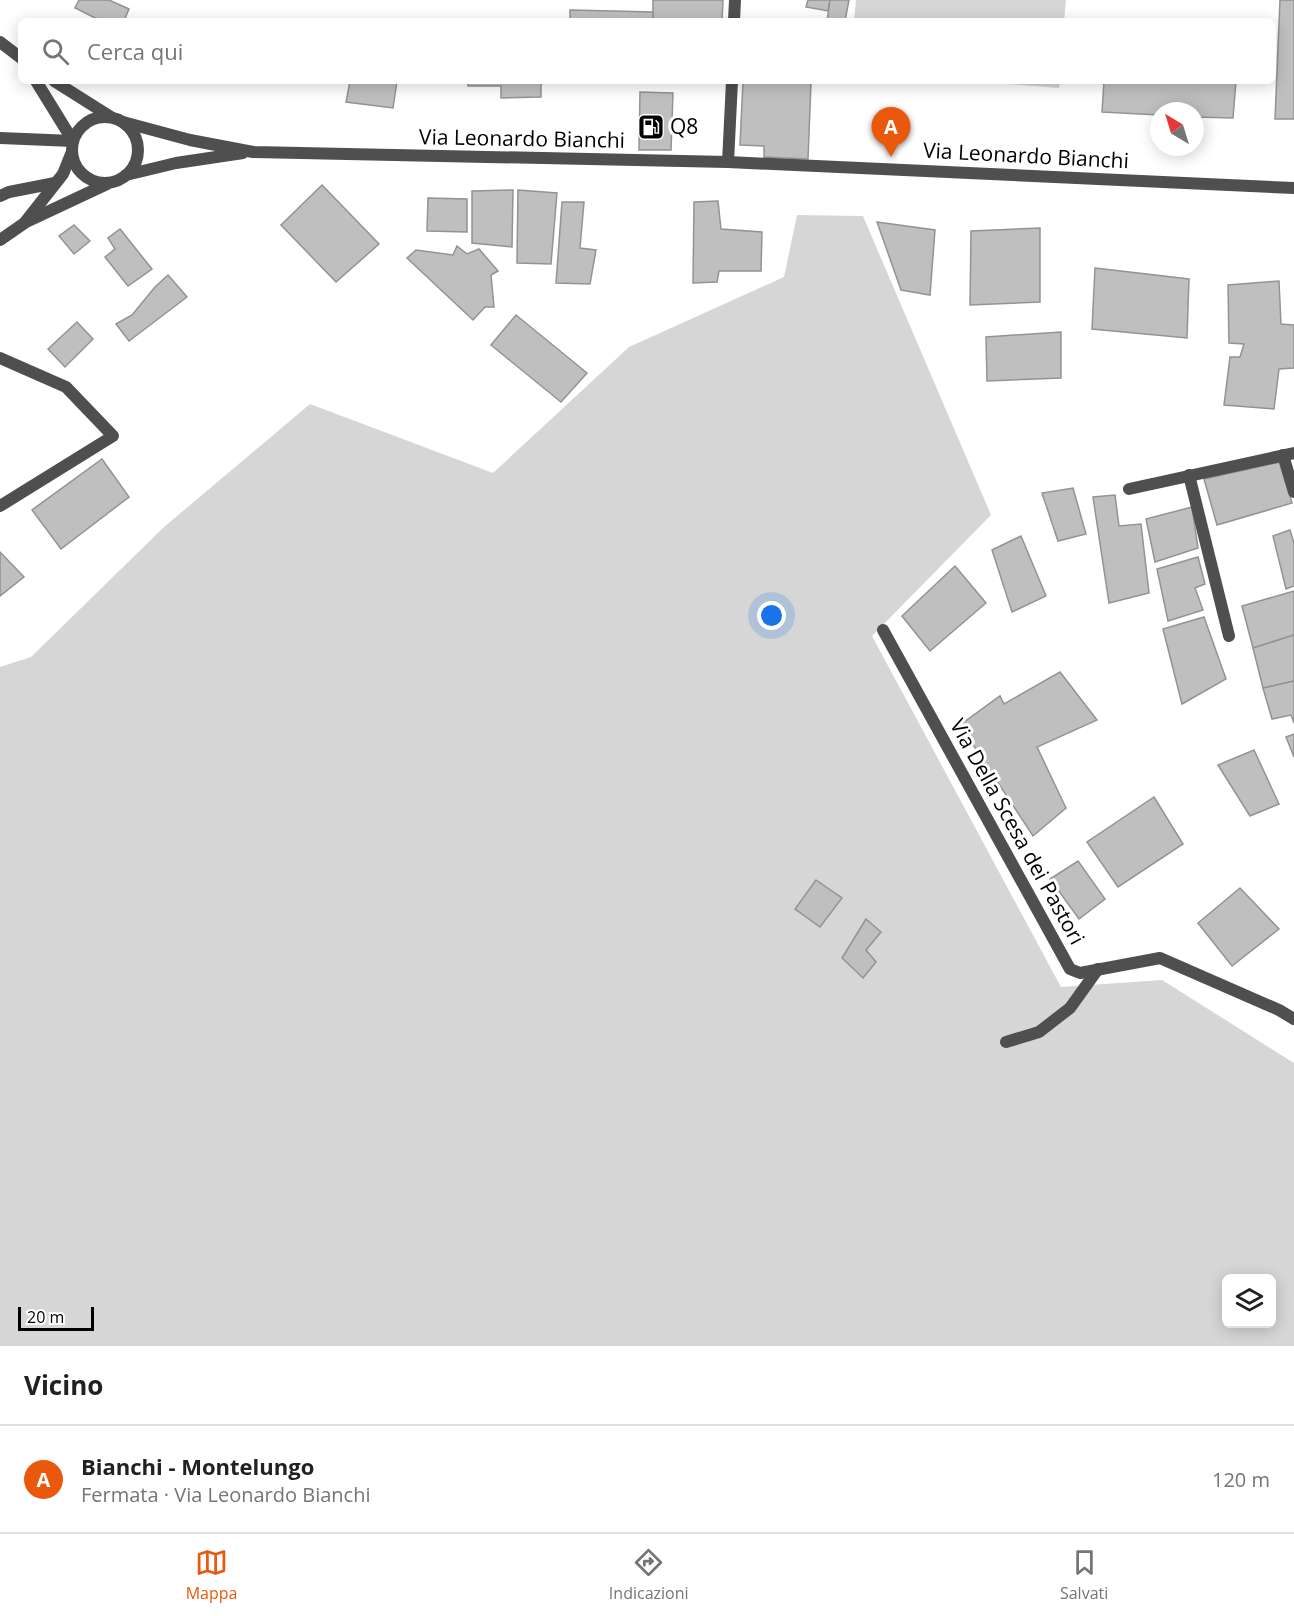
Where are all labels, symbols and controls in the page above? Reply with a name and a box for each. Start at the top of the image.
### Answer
search box [18,18,1276,84]
icon: search [39,35,72,68]
text: Cerca qui [87,36,183,66]
north arrow [1150,102,1204,156]
pin: A [872,108,910,157]
fuel station icon: Q8 [636,112,666,142]
place label: Q8 [670,112,698,140]
street label: Via Leonardo Bianchi [419,122,625,154]
street label: Via Leonardo Bianchi [922,136,1130,174]
your location [757,601,786,630]
street label: Via Della Scesa dei Pastori [944,714,1092,949]
map controls [1222,1274,1276,1328]
button: layers [1222,1274,1276,1328]
scale bar [18,1304,94,1332]
text: 20 m [27,1306,64,1328]
text: Vicino [24,1367,103,1403]
text: Bianchi - Montelungo [81,1451,314,1481]
text: A [37,1466,50,1493]
text: 120 m [1212,1466,1270,1493]
text: Fermata · Via Leonardo Bianchi [81,1481,370,1508]
tab: Mappa [186,1546,237,1604]
tab: Indicazioni [609,1546,689,1604]
tab: Salvati [1060,1546,1108,1604]

